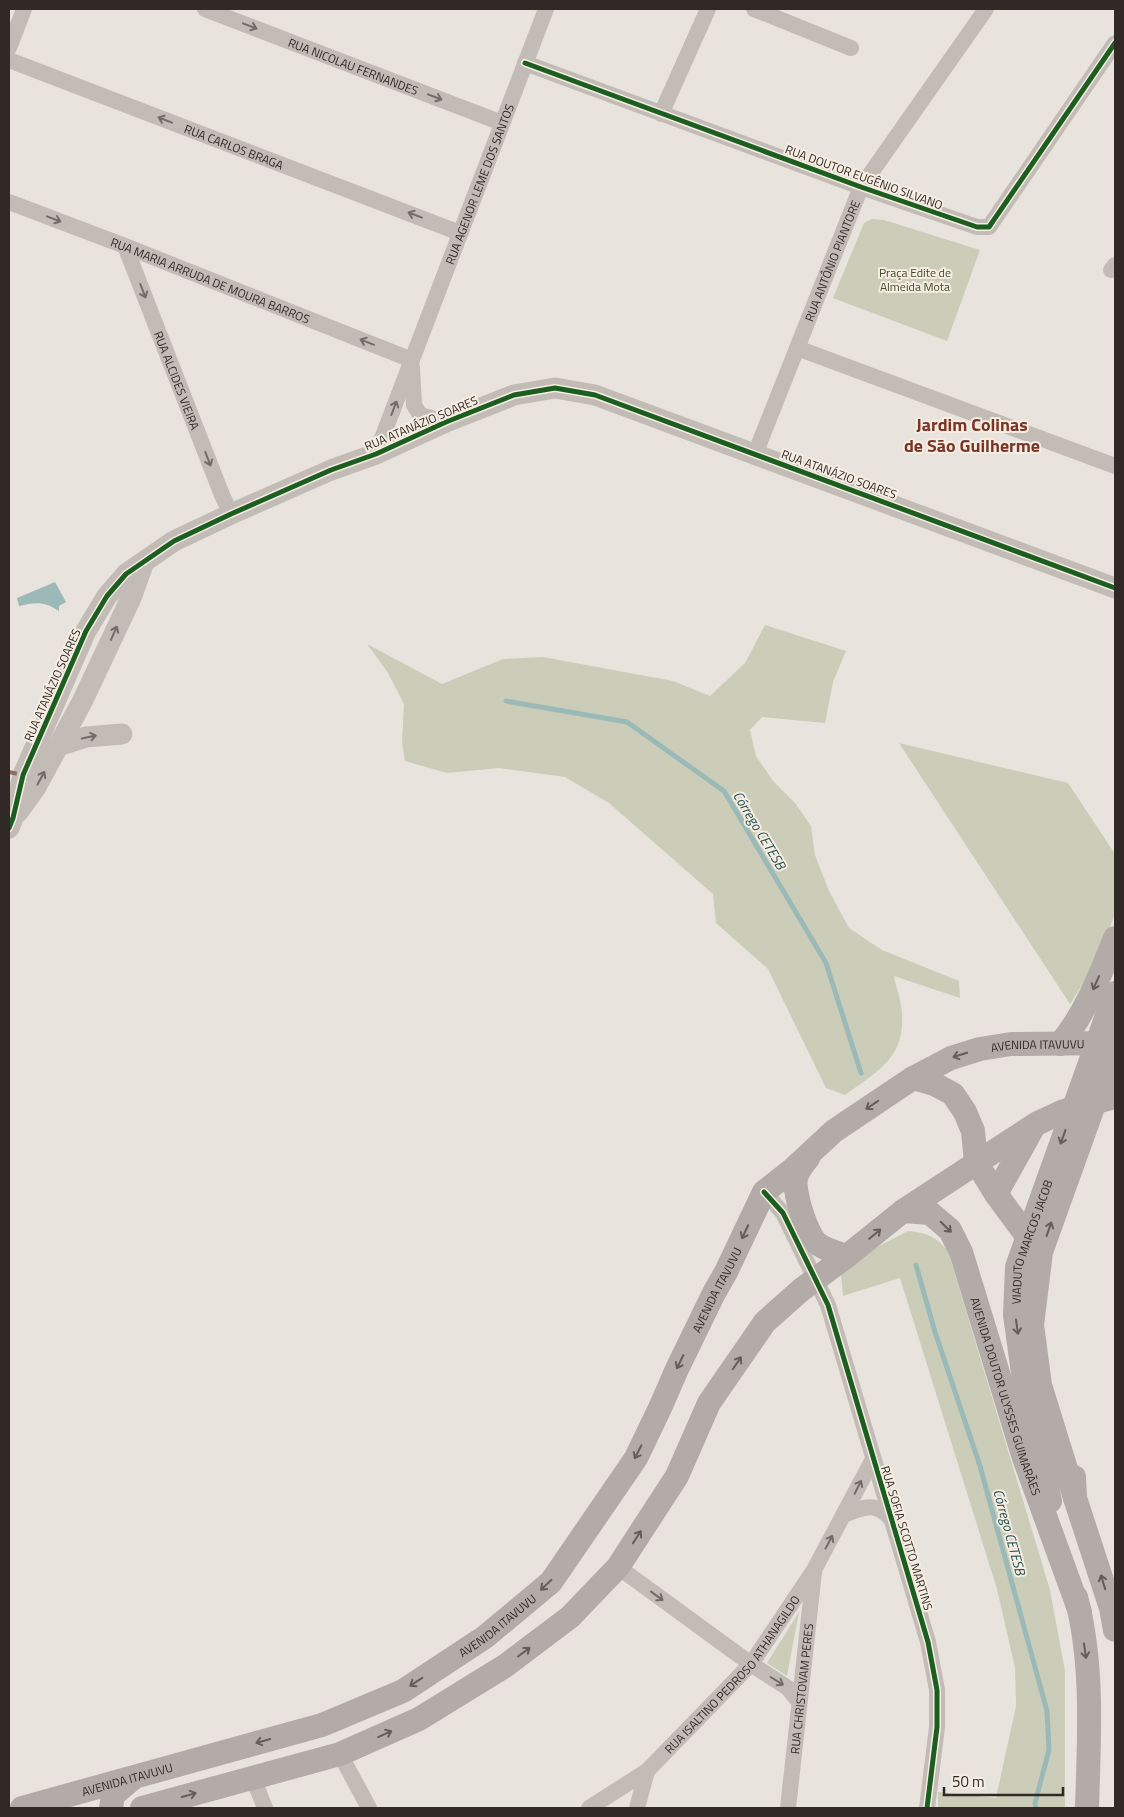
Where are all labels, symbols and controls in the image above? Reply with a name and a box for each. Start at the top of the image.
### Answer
one-way arrow [242,22,257,31]
street label: RUA NICOLAU FERNANDES [286,32,421,100]
one-way arrow [426,93,442,102]
street label: RUA AGENOR LEME DOS SANTOS [440,101,518,267]
one-way arrow [158,115,173,124]
street label: RUA CARLOS BRAGA [182,119,286,174]
street label: RUA DOUTOR EUGÊNIO SILVANO [782,140,946,214]
street label: RUA ANTÔNIO PIANTORE [799,197,865,324]
one-way arrow [408,210,423,219]
one-way arrow [46,215,62,224]
street label: RUA MARIA ARRUDA DE MOURA BARROS [108,232,313,328]
park label: Praça Edite de Almeida Mota [879,263,951,296]
one-way arrow [139,283,148,298]
street label: RUA ALCIDES VIEIRA [149,328,205,432]
one-way arrow [360,336,375,346]
street label: RUA ATANÁZIO SOARES [361,391,481,455]
one-way arrow [389,401,399,416]
district label: Jardim Colinas de São Guilherme [904,411,1040,459]
street label: RUA ATANÁZIO SOARES [779,444,899,504]
one-way arrow [204,451,213,466]
street label: RUA ATANÁZIO SOARES [19,626,85,744]
one-way arrow [110,626,120,641]
one-way arrow [81,731,97,741]
one-way arrow [37,771,46,786]
water label: Córrego CETESB [728,787,792,874]
one-way arrow [1091,975,1101,990]
street label: AVENIDA ITAVUVU [989,1034,1084,1057]
one-way arrow [953,1051,969,1061]
one-way arrow [865,1100,879,1110]
one-way arrow [1058,1129,1067,1144]
street label: VIADUTO MARCOS JACOB [1006,1177,1057,1305]
one-way arrow [940,1221,952,1233]
one-way arrow [1045,1222,1054,1237]
one-way arrow [740,1224,749,1239]
one-way arrow [868,1229,881,1240]
street label: AVENIDA ITAVUVU [687,1244,746,1336]
street label: AVENIDA DOUTOR ULYSSES GUIMARÃES [966,1295,1046,1498]
one-way arrow [1012,1318,1022,1334]
one-way arrow [675,1354,684,1369]
one-way arrow [732,1356,742,1370]
one-way arrow [633,1444,642,1459]
street label: RUA SOFIA SCOTTO MARTINS [876,1463,938,1613]
one-way arrow [854,1480,863,1495]
water label: Córrego CETESB [988,1487,1032,1578]
one-way arrow [632,1530,642,1544]
one-way arrow [824,1535,834,1550]
one-way arrow [1098,1575,1108,1591]
one-way arrow [540,1579,553,1591]
street label: AVENIDA ITAVUVU [455,1589,540,1662]
one-way arrow [650,1590,663,1601]
street label: RUA ISALTINO PEDROSO ATHANAGILDO [660,1591,804,1758]
street label: RUA CHRISTOVAM PERES [785,1623,818,1755]
one-way arrow [1080,1642,1090,1658]
one-way arrow [517,1647,531,1657]
one-way arrow [770,1675,784,1686]
one-way arrow [410,1677,424,1687]
one-way arrow [377,1729,392,1739]
one-way arrow [256,1737,272,1746]
street label: AVENIDA ITAVUVU [79,1757,175,1801]
scale bar [944,1764,1063,1796]
text: 50 m [952,1770,985,1793]
one-way arrow [180,1790,196,1800]

